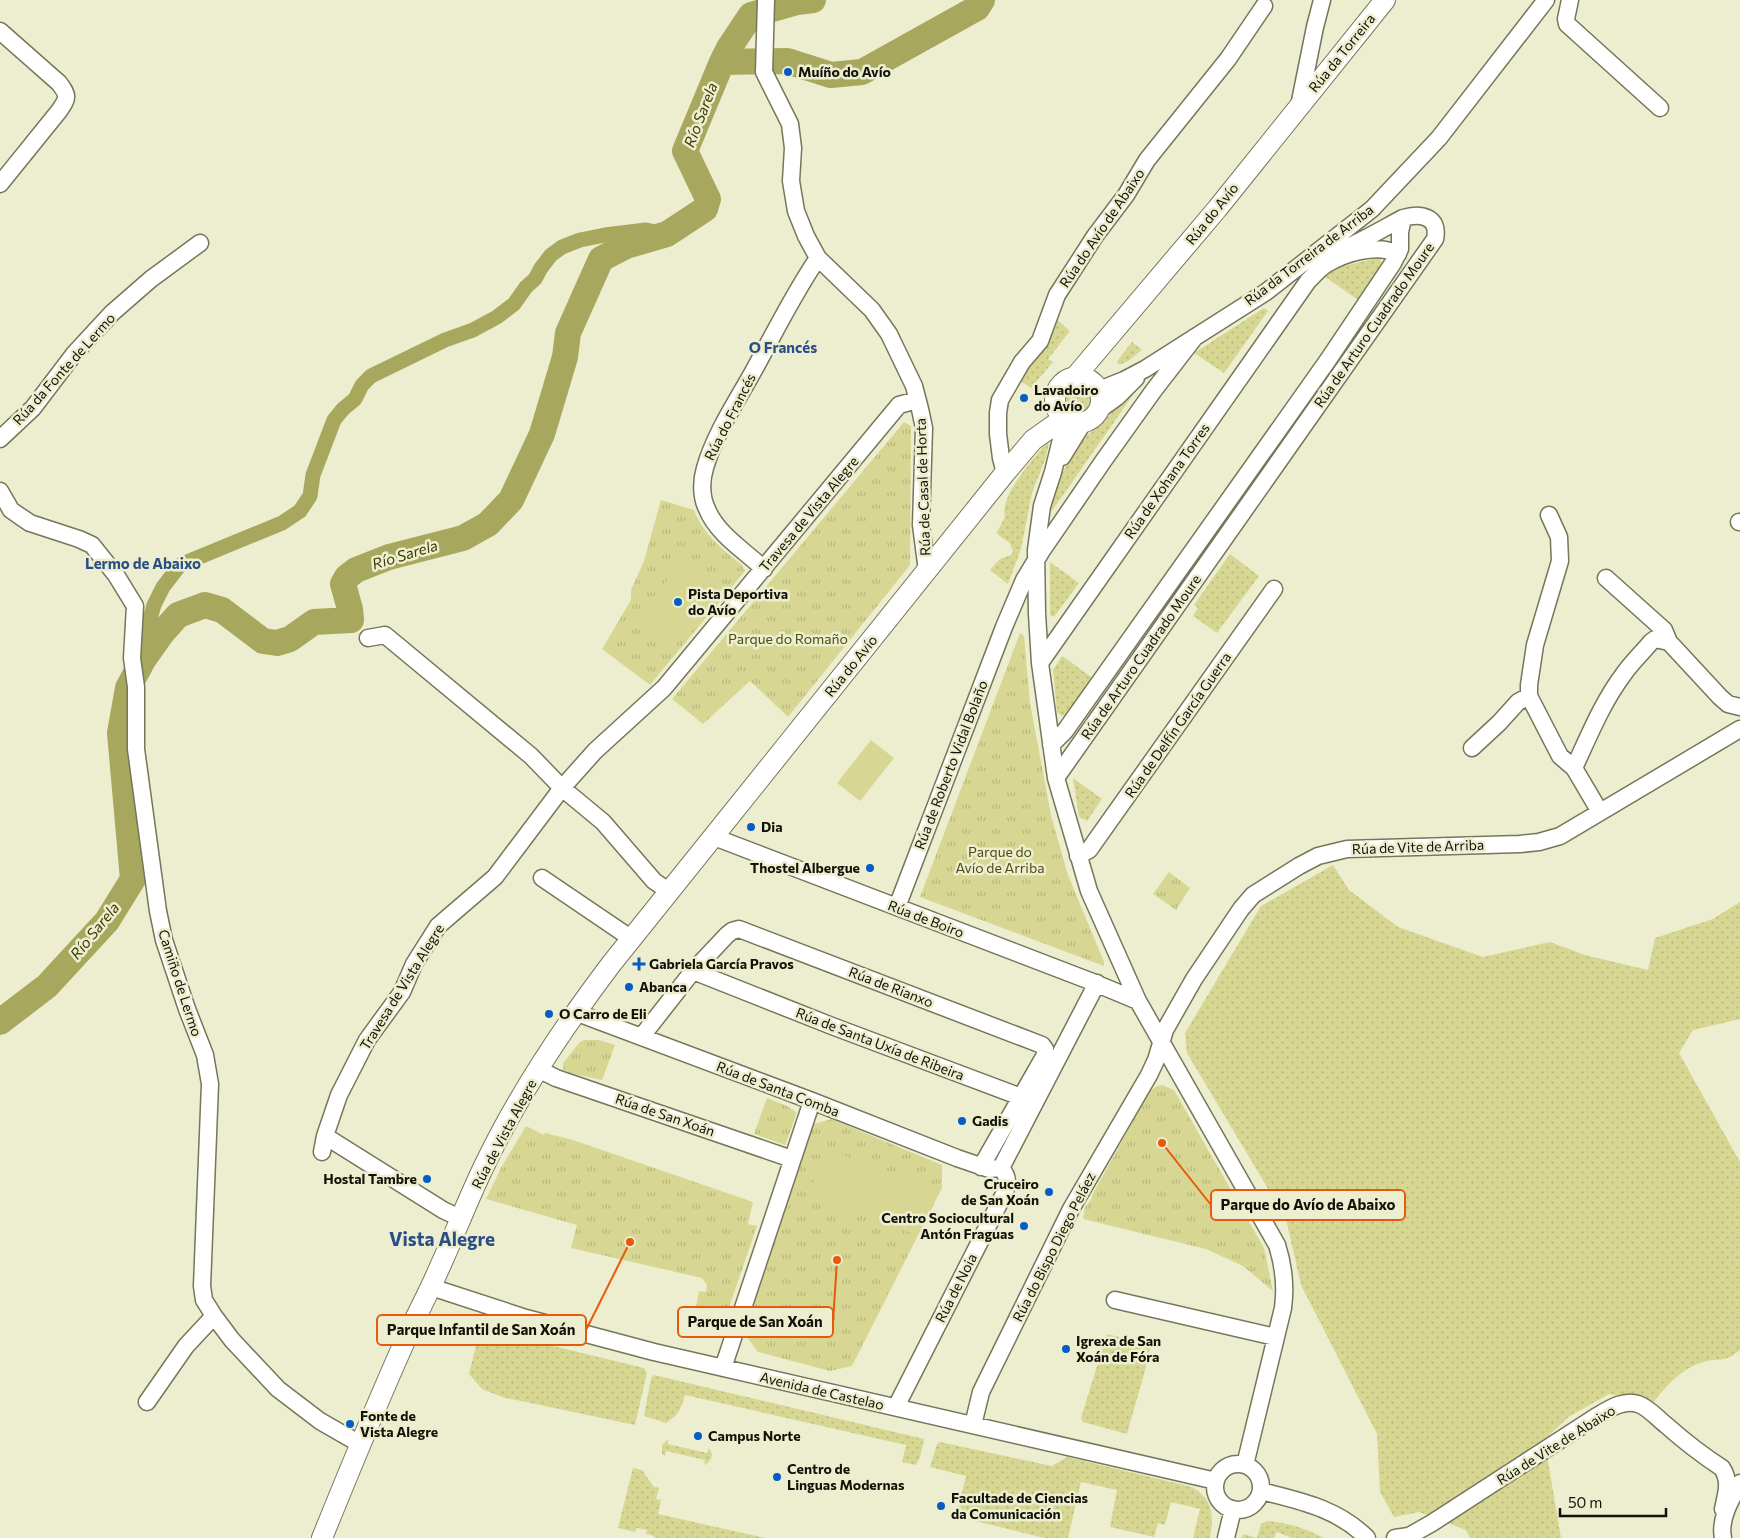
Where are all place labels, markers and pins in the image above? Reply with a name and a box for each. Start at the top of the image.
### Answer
place label: Muíño do Avío [798,63,891,80]
marker: Muíño do Avío [782,66,794,78]
place label: Lavadoiro do Avío [1034,381,1099,414]
marker: Lavadoiro do Avío [1018,392,1030,404]
place label: Pista Deportiva do Avío [688,585,788,618]
marker: Pista Deportiva do Avío [672,596,684,608]
place label: Dia [761,818,783,835]
marker: Dia [745,821,757,833]
place label: Thostel Albergue [750,859,860,876]
marker: Thostel Albergue [864,862,876,874]
place label: Gabriela García Pravos [649,955,794,972]
marker: Gabriela García Pravos [633,958,645,970]
place label: Abanca [639,978,687,995]
marker: Abanca [623,981,635,993]
place label: O Carro de Eli [559,1005,647,1022]
marker: O Carro de Eli [543,1008,555,1020]
place label: Gadis [972,1112,1009,1129]
marker: Gadis [956,1115,968,1127]
place label: Hostal Tambre [323,1170,417,1187]
marker: Hostal Tambre [421,1173,433,1185]
place label: Cruceiro de San Xoán [961,1175,1039,1208]
marker: Cruceiro de San Xoán [1043,1186,1055,1198]
callout: Parque do Avío de Abaixo [1211,1190,1405,1220]
place label: Centro Sociocultural Antón Fraguas [881,1209,1014,1242]
marker: Centro Sociocultural Antón Fraguas [1018,1220,1030,1232]
callout: Parque de San Xoán [678,1307,833,1337]
callout: Parque Infantil de San Xoán [377,1315,586,1345]
place label: Igrexa de San Xoán de Fóra [1076,1332,1161,1365]
marker: Igrexa de San Xoán de Fóra [1060,1343,1072,1355]
place label: Fonte de Vista Alegre [360,1407,438,1440]
marker: Fonte de Vista Alegre [344,1418,356,1430]
place label: Campus Norte [708,1427,801,1444]
marker: Campus Norte [692,1430,704,1442]
place label: Centro de Linguas Modernas [787,1460,905,1493]
marker: Centro de Linguas Modernas [771,1471,783,1483]
place label: Facultade de Ciencias da Comunicación [951,1489,1089,1522]
marker: Facultade de Ciencias da Comunicación [935,1500,947,1512]

